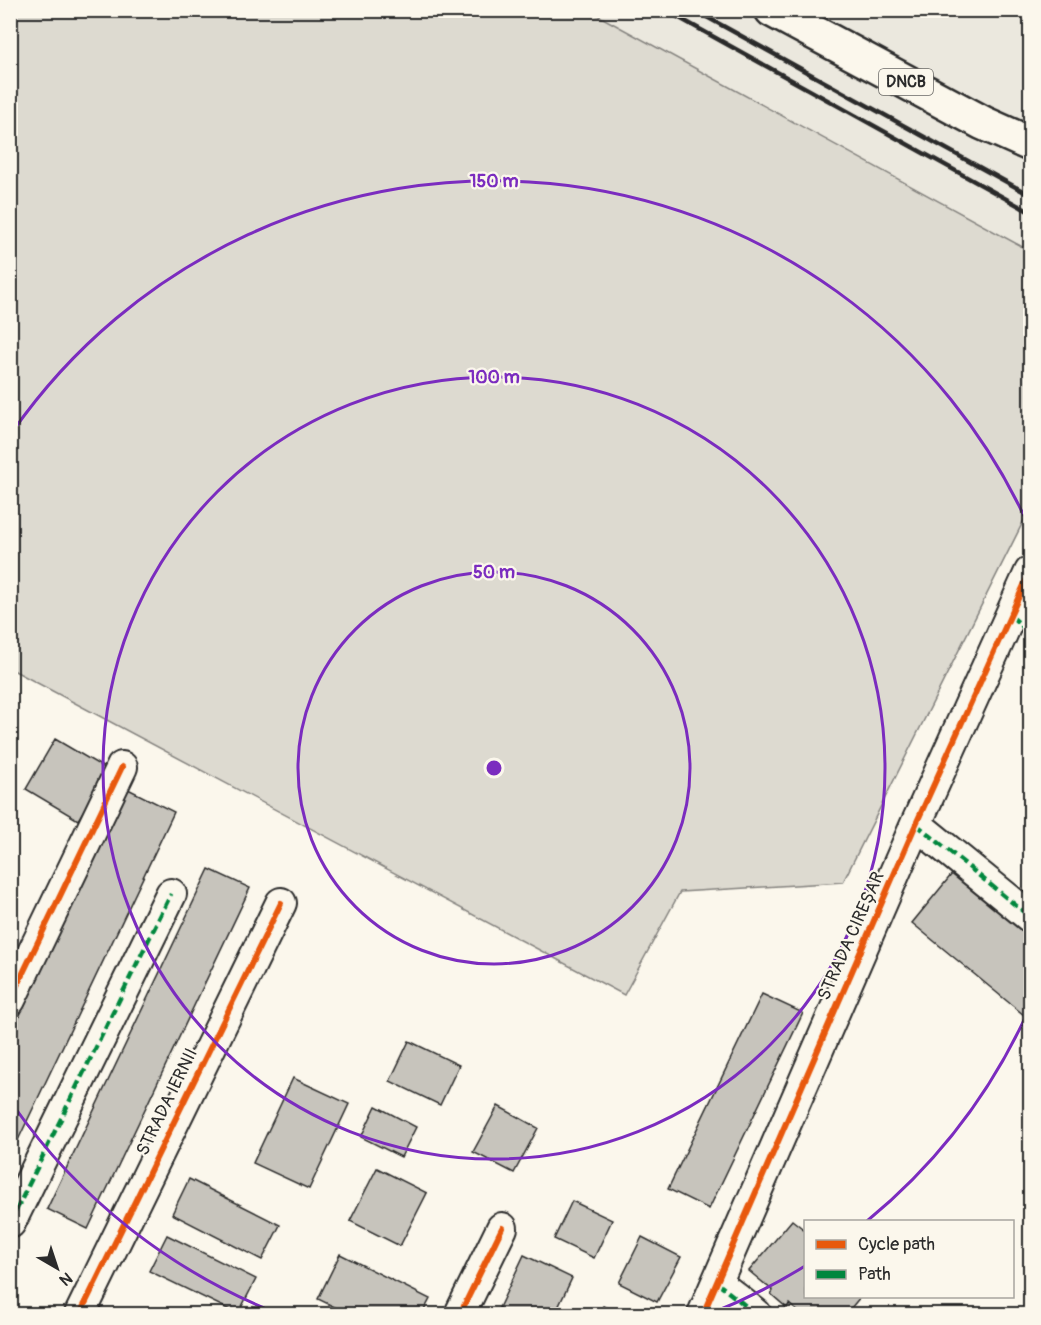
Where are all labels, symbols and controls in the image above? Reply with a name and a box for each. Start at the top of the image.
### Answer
road number: DNCB [879,69,933,95]
text: 150 m [470,170,519,193]
text: 100 m [468,366,520,389]
text: 50 m [473,561,515,584]
centre of rings [484,758,504,778]
street label: STRADA CIREȘAR [812,868,890,1004]
street label: STRADA IERNII [131,1045,203,1159]
legend [804,1220,1014,1298]
text: Cycle path [858,1233,935,1256]
north arrow [27,1238,87,1298]
text: Path [858,1263,891,1286]
text: N [55,1268,76,1290]

